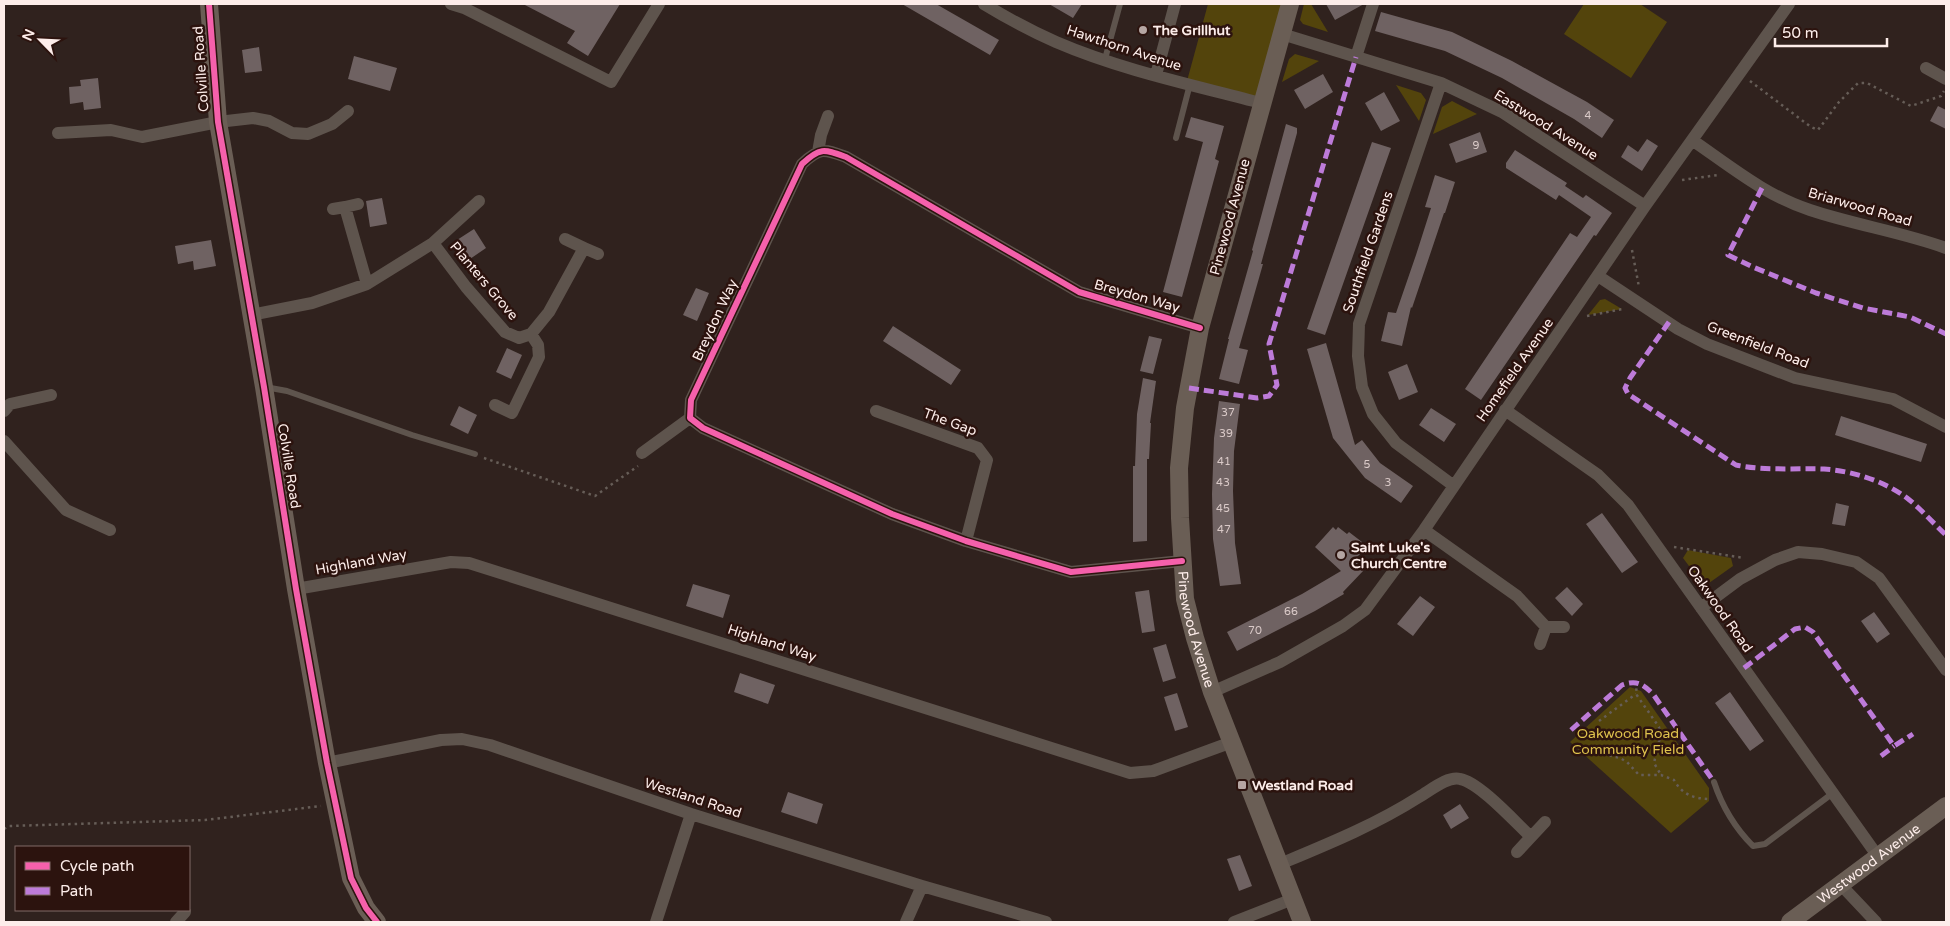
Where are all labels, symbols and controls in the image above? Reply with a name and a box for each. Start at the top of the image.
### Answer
north arrow [15,15,65,65]
scale bar [1775,15,1888,47]
street label: Hawthorn Avenue [1064,21,1184,75]
place label: The Grillhut [1152,22,1231,39]
marker: The Grillhut [1137,24,1149,36]
text: 50 m [1782,24,1819,42]
street label: Colville Road [190,25,212,113]
text: N [19,26,39,44]
street label: Eastwood Avenue [1491,86,1601,164]
house number: 4 [1585,109,1592,122]
house number: 9 [1473,139,1480,152]
street label: Pinewood Avenue [1206,157,1254,277]
street label: Briarwood Road [1806,184,1914,230]
street label: Southfield Gardens [1339,189,1397,315]
street label: Planters Grove [446,238,522,324]
street label: Breydon Way [689,276,742,364]
street label: Breydon Way [1092,276,1182,316]
street label: Homefield Avenue [1473,315,1557,425]
street label: Greenfield Road [1705,318,1811,372]
street label: The Gap [921,404,979,440]
house number: 37 [1221,406,1235,419]
street label: Colville Road [274,422,304,510]
house number: 39 [1219,427,1233,440]
house number: 41 [1217,455,1231,468]
house number: 5 [1364,458,1371,471]
house number: 43 [1216,476,1230,489]
house number: 3 [1385,476,1392,489]
house number: 45 [1216,502,1230,515]
house number: 47 [1217,523,1231,536]
place label: Saint Luke's Church Centre [1351,539,1447,572]
street label: Highland Way [314,546,408,578]
marker: Saint Luke's Church Centre [1335,549,1347,561]
street label: Oakwood Road [1684,562,1756,656]
street label: Pinewood Avenue [1175,570,1219,690]
house number: 66 [1284,605,1298,618]
street label: Highland Way [725,621,819,666]
house number: 70 [1248,624,1262,637]
park label: Oakwood Road Community Field [1572,725,1684,758]
street label: Westland Road [642,774,744,822]
place label: Westland Road [1252,777,1353,794]
marker: Westland Road [1236,779,1248,791]
street label: Westwood Avenue [1814,820,1924,907]
legend [15,846,190,911]
text: Cycle path [60,857,134,875]
text: Path [60,882,93,900]

